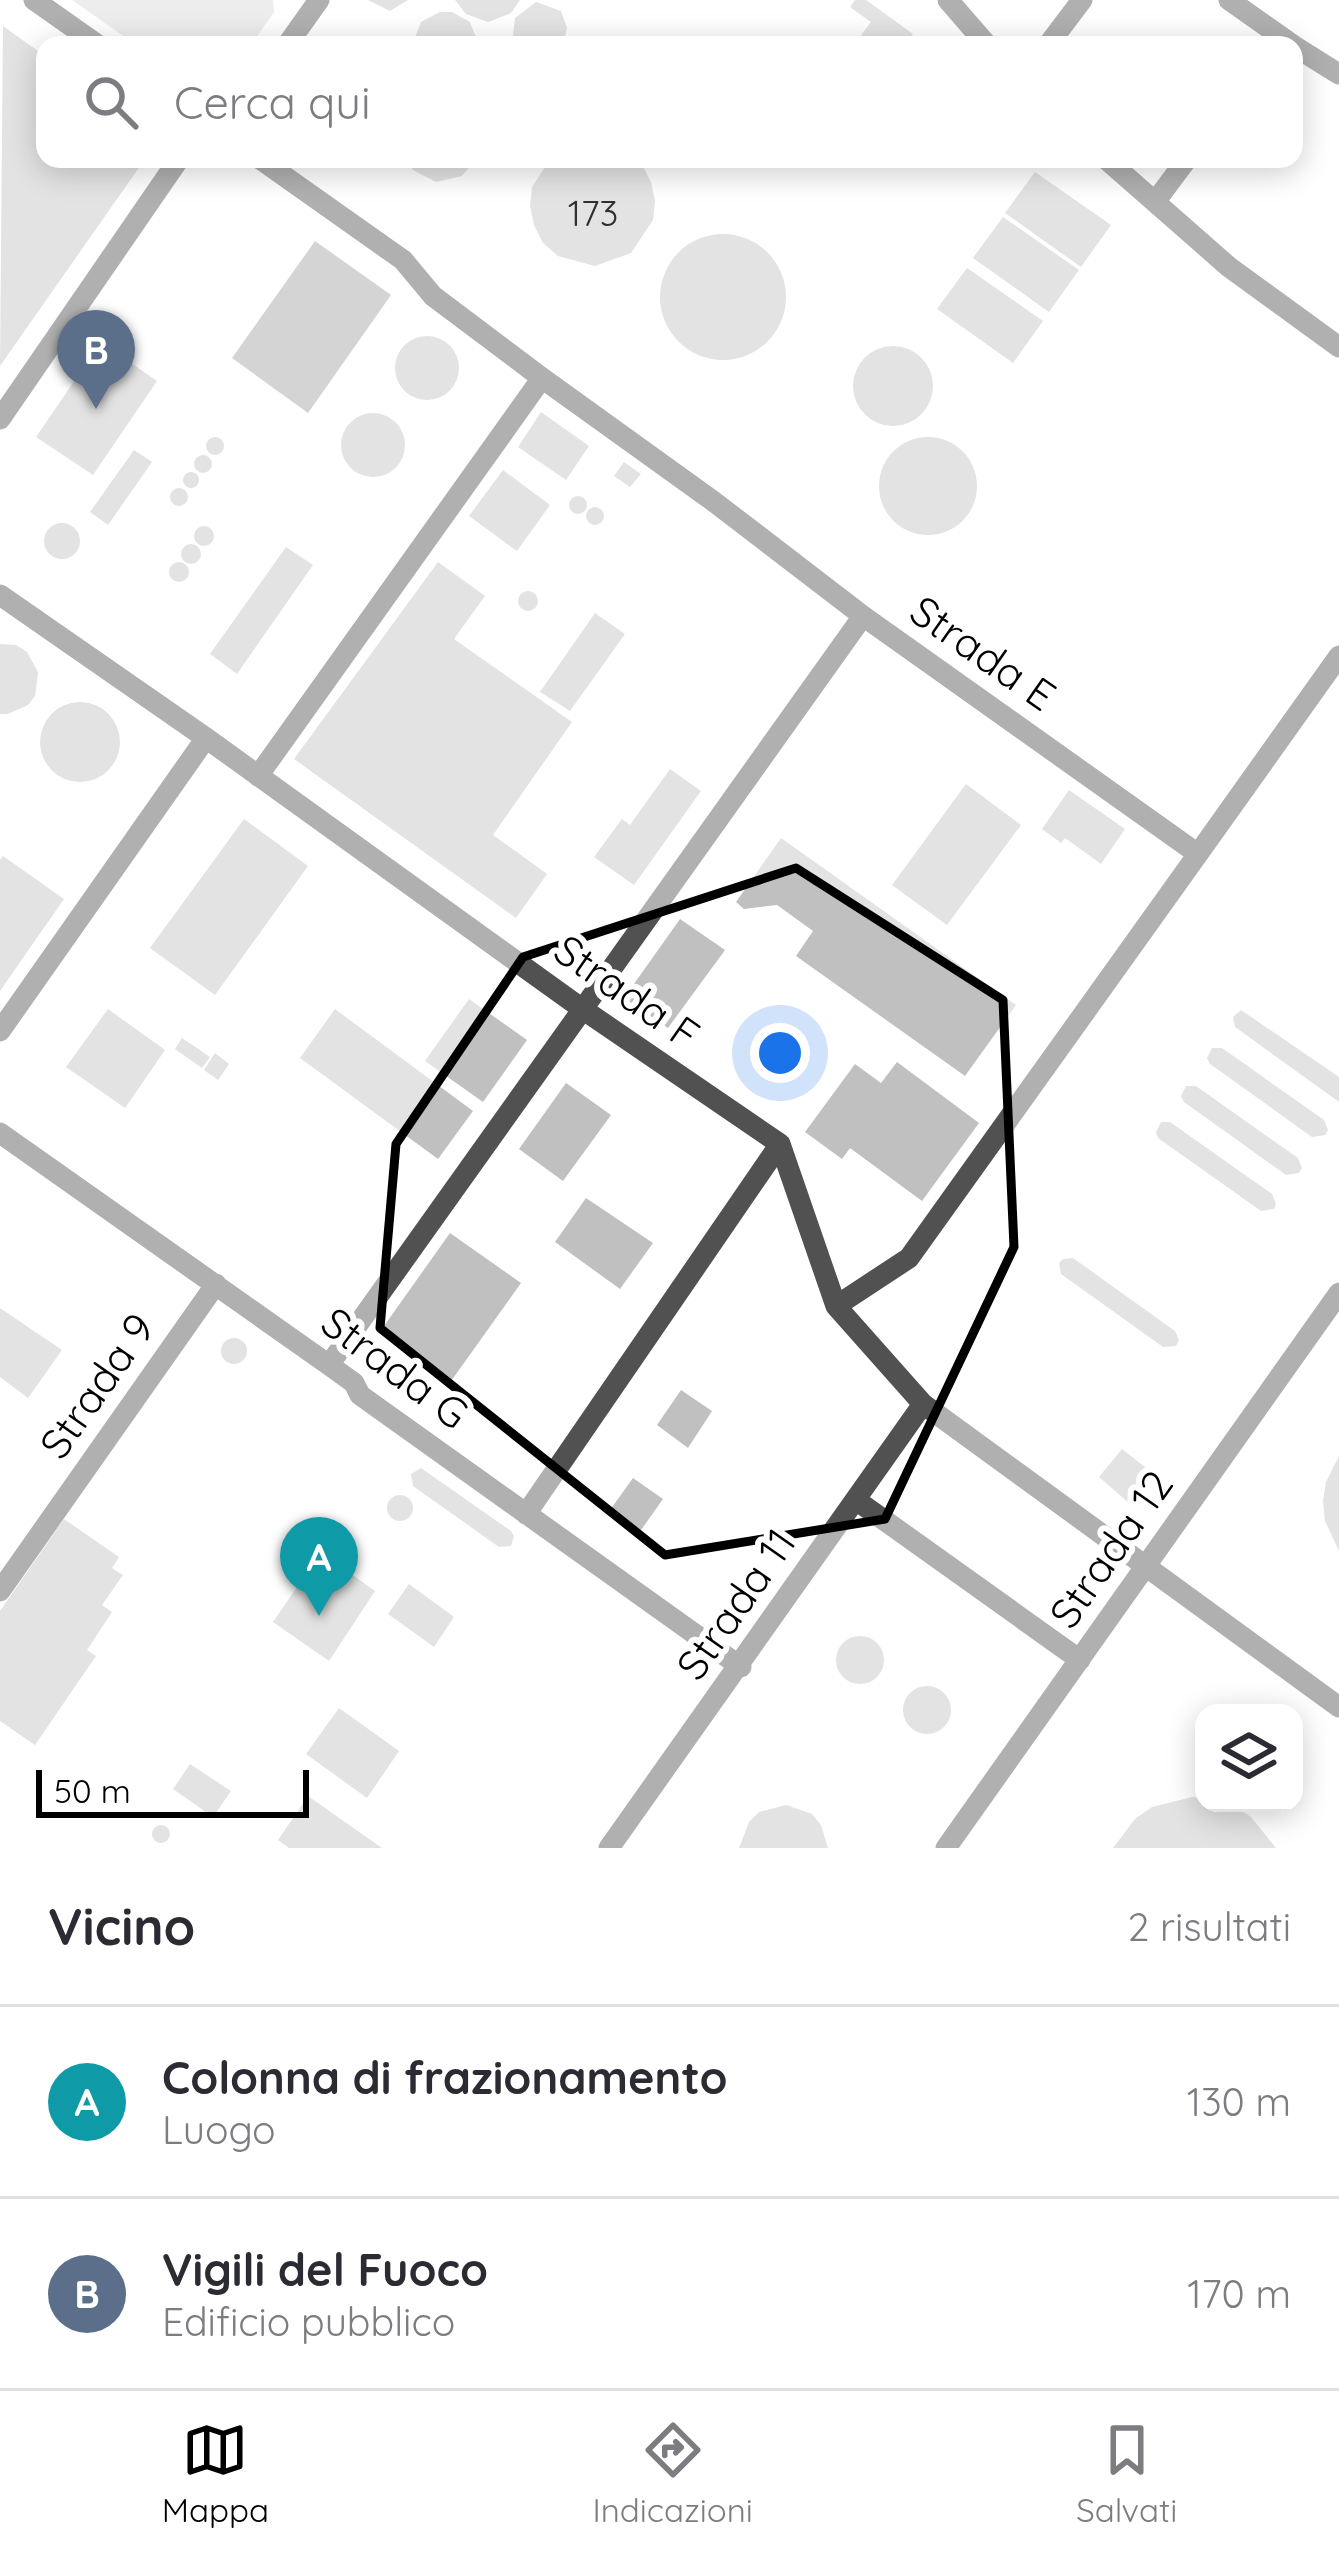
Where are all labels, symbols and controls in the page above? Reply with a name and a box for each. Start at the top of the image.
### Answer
search box [36,36,1303,168]
icon: search [78,69,144,135]
text: Cerca qui [174,74,371,130]
house number: 173 [568,190,618,235]
pin: B [57,310,135,409]
street label: Strada E [900,584,1066,722]
street label: Strada F [544,923,710,1061]
your location [750,1023,810,1083]
street label: Strada G [311,1295,479,1440]
street label: Strada 9 [28,1303,166,1468]
street label: Strada 12 [1037,1460,1184,1638]
pin: A [280,1517,358,1616]
street label: Strada 11 [664,1518,807,1690]
map controls [1195,1704,1303,1812]
button: layers [1195,1704,1303,1812]
scale bar [36,1764,309,1817]
text: 50 m [54,1770,131,1811]
text: Vicino [48,1894,195,1958]
text: 2 risultati [1128,1902,1291,1951]
text: Colonna di frazionamento [162,2049,728,2105]
text: A [75,2077,99,2126]
text: 130 m [1187,2077,1291,2126]
text: Luogo [162,2105,276,2154]
text: Vigili del Fuoco [162,2241,488,2297]
text: B [74,2269,100,2318]
text: 170 m [1187,2269,1291,2318]
text: Edificio pubblico [162,2297,455,2346]
tab: Mappa [162,2417,269,2530]
tab: Indicazioni [592,2417,753,2530]
tab: Salvati [1076,2417,1177,2530]

